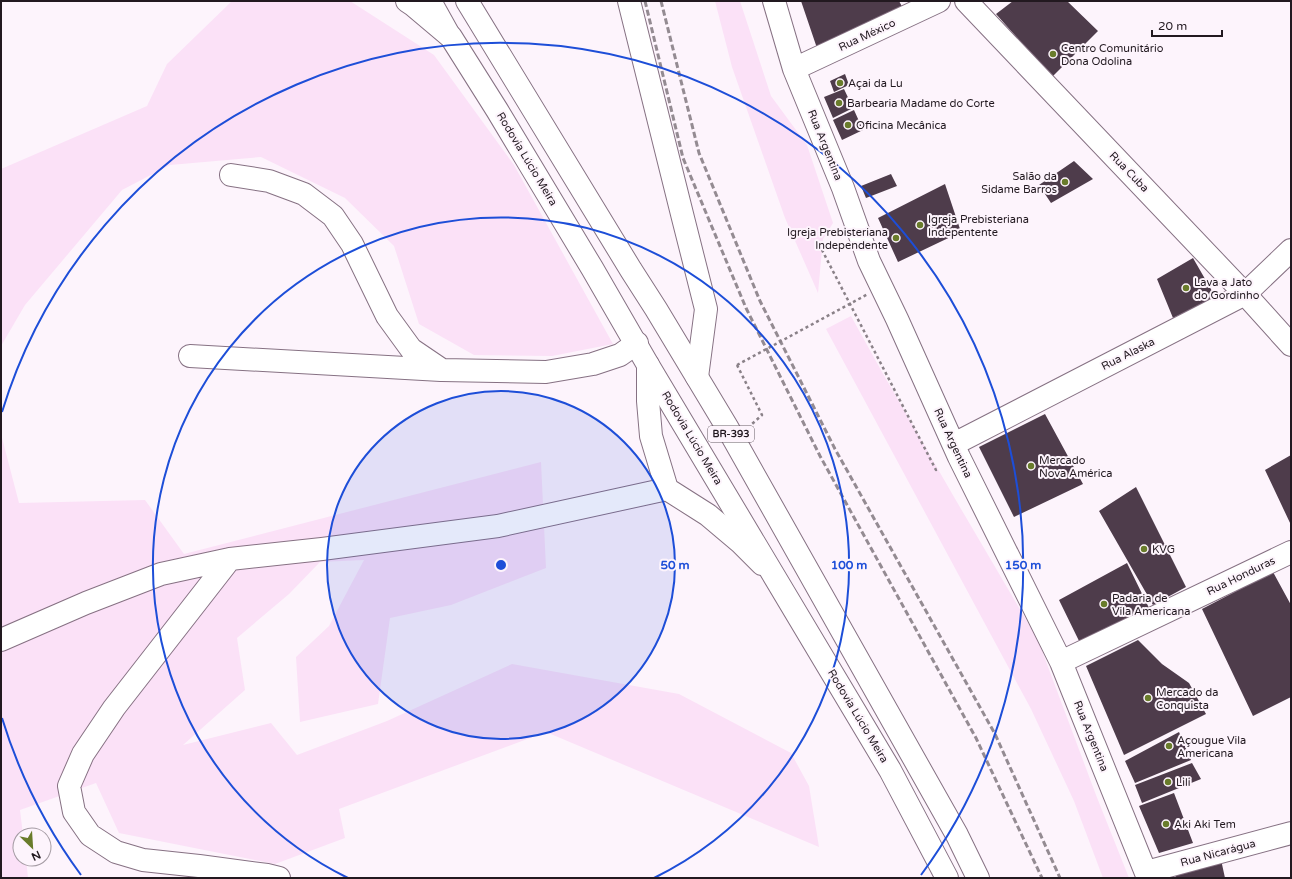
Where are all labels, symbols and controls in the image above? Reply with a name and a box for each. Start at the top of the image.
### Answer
scale bar [1152,12,1222,38]
street label: Rua México [836,16,898,54]
text: 20 m [1158,19,1187,33]
place label: Centro Comunitário Dona Odolina [1061,42,1164,68]
marker: Centro Comunitário Dona Odolina [1048,49,1058,59]
place label: Açai da Lu [848,77,903,90]
marker: Açai da Lu [835,78,845,88]
place label: Barbearia Madame do Corte [847,97,995,110]
marker: Barbearia Madame do Corte [834,98,844,108]
street label: Rua Argentina [805,108,845,182]
street label: Rodovia Lúcio Meira [494,110,560,208]
place label: Oficina Mecânica [856,119,947,132]
marker: Oficina Mecânica [843,120,853,130]
street label: Rua Cuba [1107,149,1151,195]
place label: Salão da Sidame Barros [981,170,1057,196]
marker: Salão da Sidame Barros [1060,177,1070,187]
place label: Igreja Prebisteriana Indepentente [928,213,1029,239]
marker: Igreja Prebisteriana Indepentente [915,220,925,230]
place label: Igreja Prebisteriana Independente [787,226,888,252]
marker: Igreja Prebisteriana Independente [891,233,901,243]
place label: Lava a Jato do Gordinho [1194,276,1260,302]
marker: Lava a Jato do Gordinho [1181,283,1191,293]
street label: Rua Alaska [1099,335,1157,373]
street label: Rodovia Lúcio Meira [659,389,725,487]
street label: Rua Argentina [931,406,975,480]
road number: BR-393 [708,426,754,442]
place label: Mercado Nova América [1039,454,1113,480]
marker: Mercado Nova América [1026,461,1036,471]
place label: KVG [1152,543,1175,556]
marker: KVG [1139,544,1149,554]
street label: Rua Honduras [1205,554,1277,598]
centre of rings [494,558,508,572]
text: 50 m [660,558,690,572]
text: 100 m [831,558,867,572]
text: 150 m [1005,558,1041,572]
place label: Padaria de Vila Americana [1112,592,1190,618]
marker: Padaria de Vila Americana [1099,599,1109,609]
street label: Rodovia Lúcio Meira [825,667,891,765]
place label: Mercado da Conquista [1156,686,1218,712]
marker: Mercado da Conquista [1143,693,1153,703]
street label: Rua Argentina [1071,699,1111,773]
place label: Açougue Vila Americana [1177,734,1246,760]
marker: Açougue Vila Americana [1164,741,1174,751]
place label: Lili [1176,776,1191,789]
marker: Lili [1163,777,1173,787]
place label: Aki Aki Tem [1174,818,1236,831]
marker: Aki Aki Tem [1161,819,1171,829]
north arrow [12,827,52,867]
street label: Rua Nicarágua [1179,837,1257,869]
text: N [29,848,43,863]

